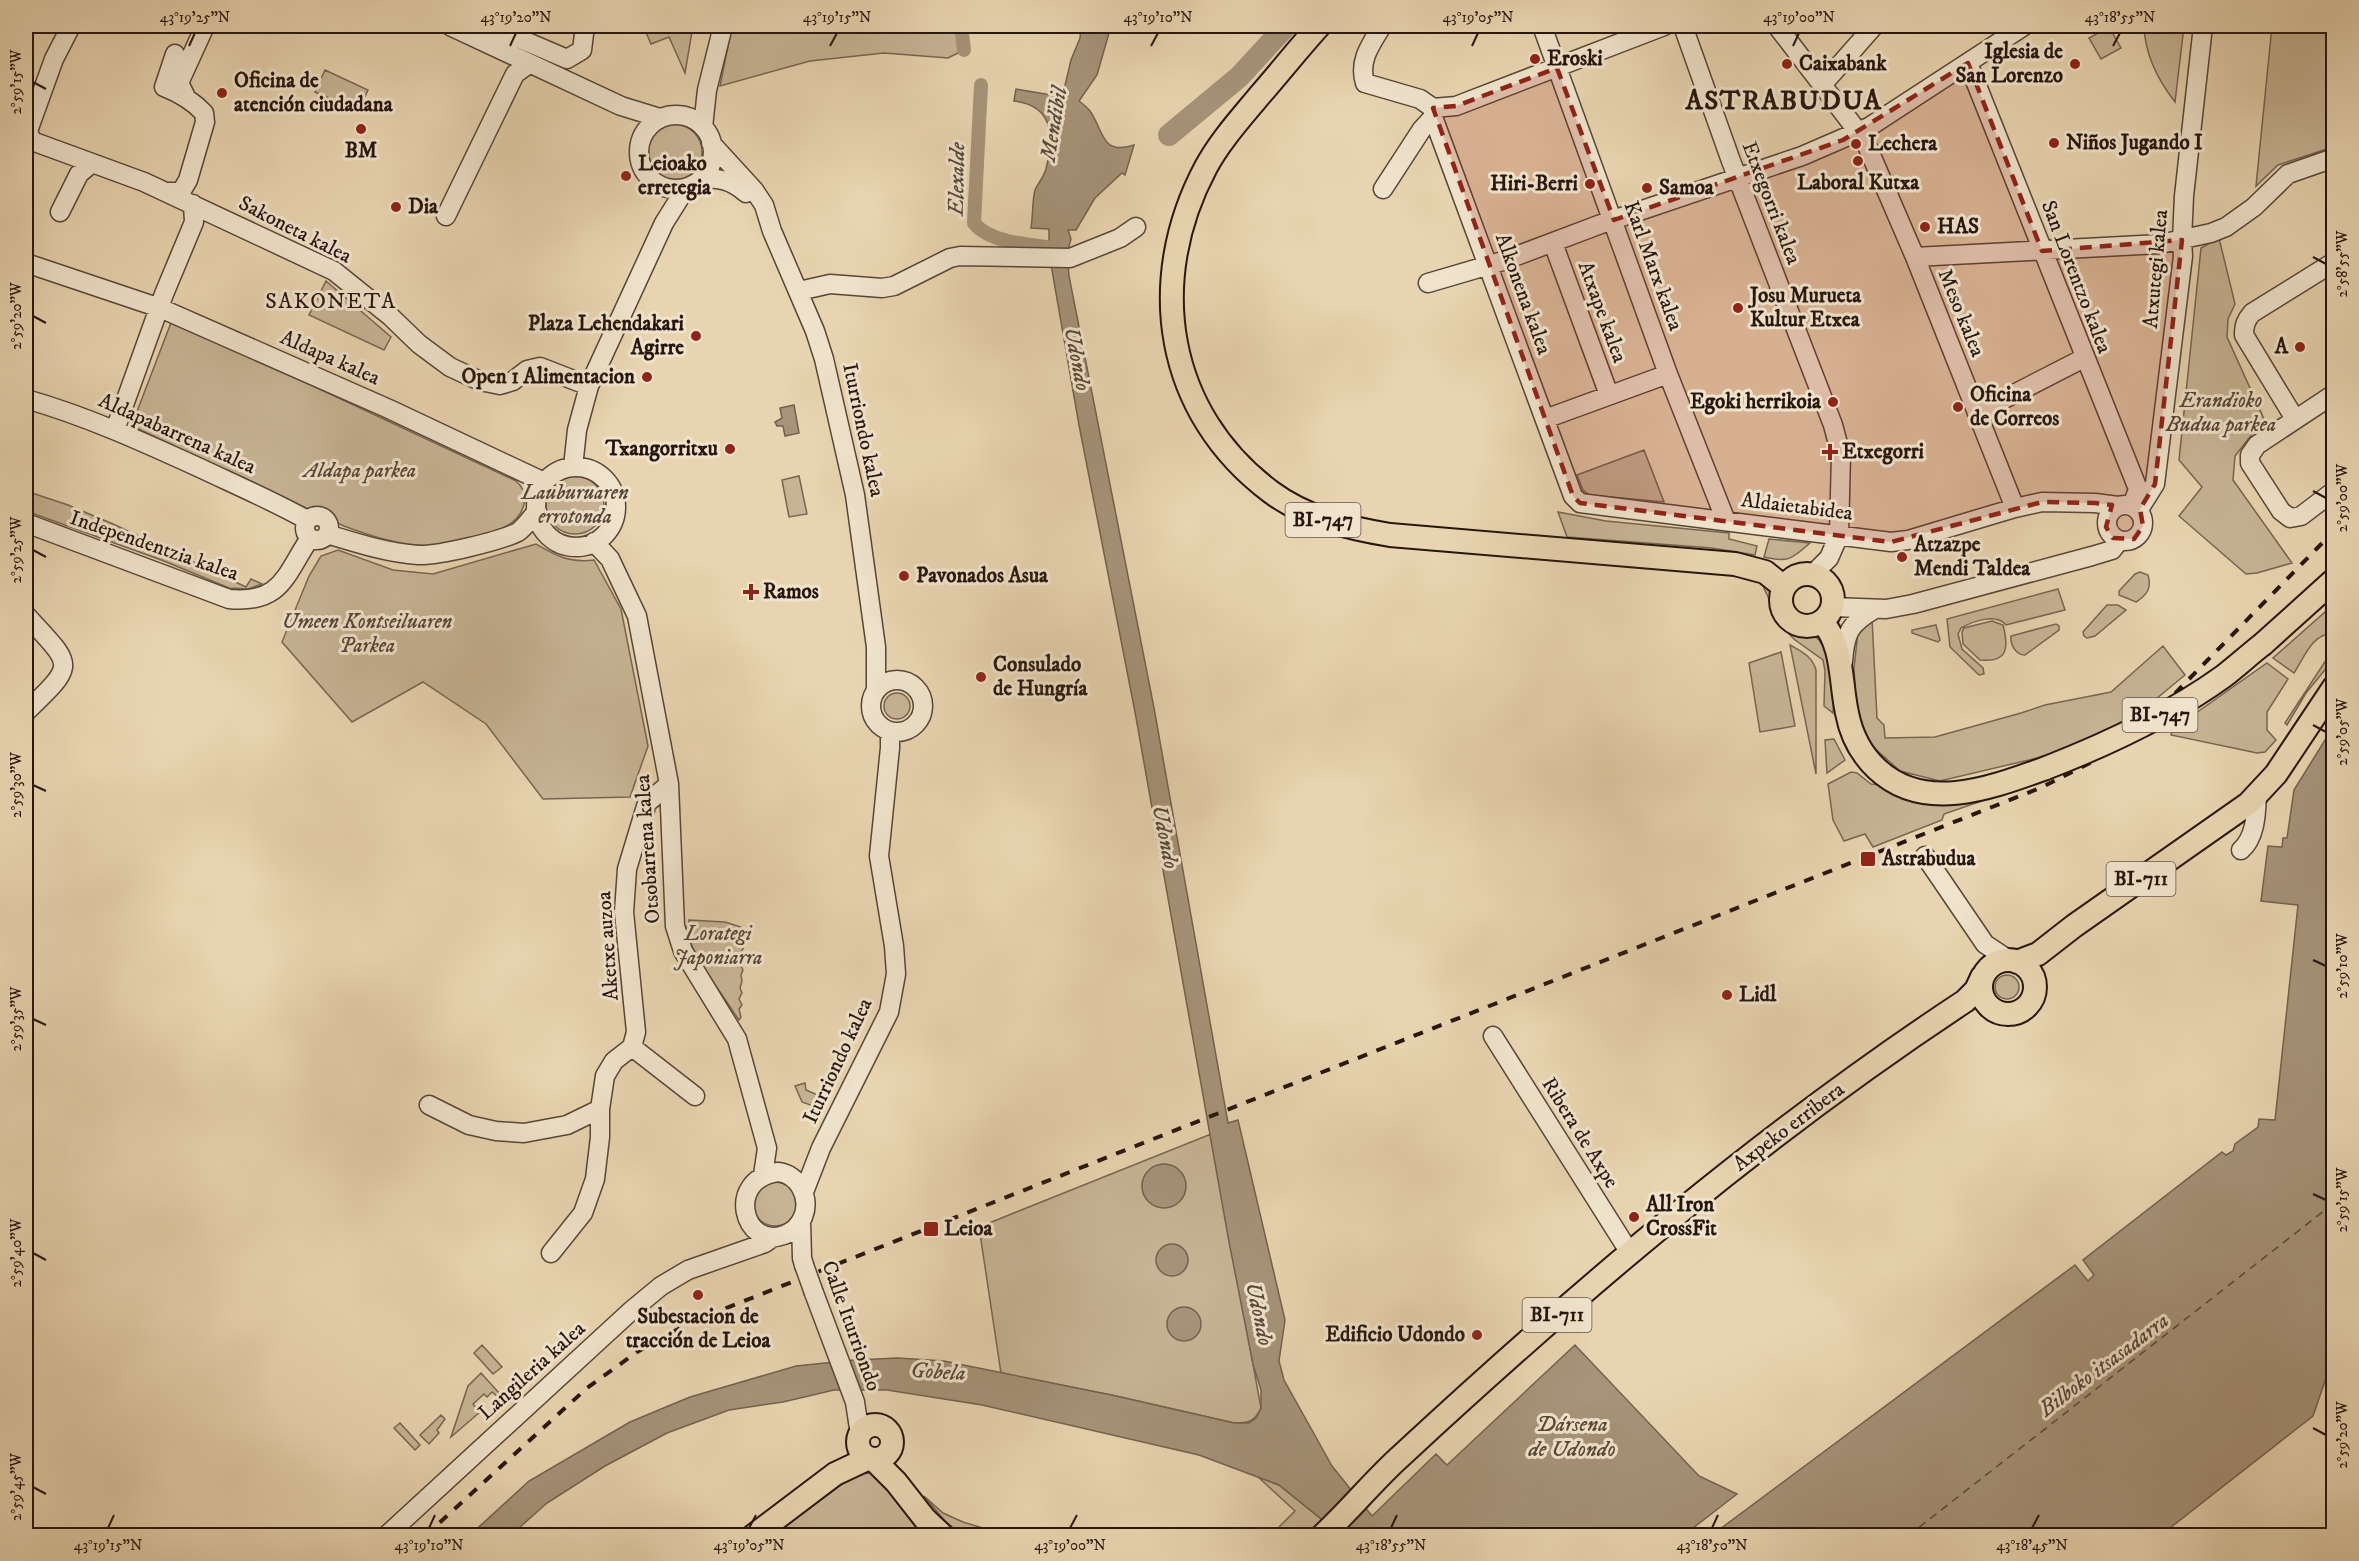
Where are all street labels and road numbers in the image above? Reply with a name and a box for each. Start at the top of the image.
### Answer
street label: Etxegorri kalea [1736,138,1806,268]
street label: Sakoneta kalea [234,190,356,270]
street label: San Lorentzo kalea [2035,197,2117,357]
street label: Karl Marx kalea [1618,198,1689,334]
street label: Atxutegi kalea [2138,208,2174,330]
street label: Alkonena kalea [1489,230,1557,358]
street label: Atxape kalea [1572,258,1632,366]
street label: Meso kalea [1932,265,1990,361]
street label: Aldapa kalea [276,325,384,392]
street label: Iturriondo kalea [836,361,890,499]
street label: Aldapabarrena kalea [94,388,260,480]
street label: Aldaietabidea [1740,487,1854,527]
road number: BI-747 [1286,503,1360,537]
street label: Independentzia kalea [66,505,242,587]
road number: BI-747 [2122,698,2198,732]
street label: Otsobarrena kalea [630,773,666,924]
road number: BI-711 [2106,862,2176,896]
street label: Aketxe auzoa [591,890,625,1002]
street label: Iturriondo kalea [798,994,878,1128]
street label: Ribera de Axpe [1536,1073,1625,1193]
street label: Axpeko erribera [1728,1077,1850,1177]
street label: Calle Iturriondo [815,1257,887,1395]
road number: BI-711 [1522,1298,1592,1332]
street label: Langileria kalea [473,1316,591,1426]

